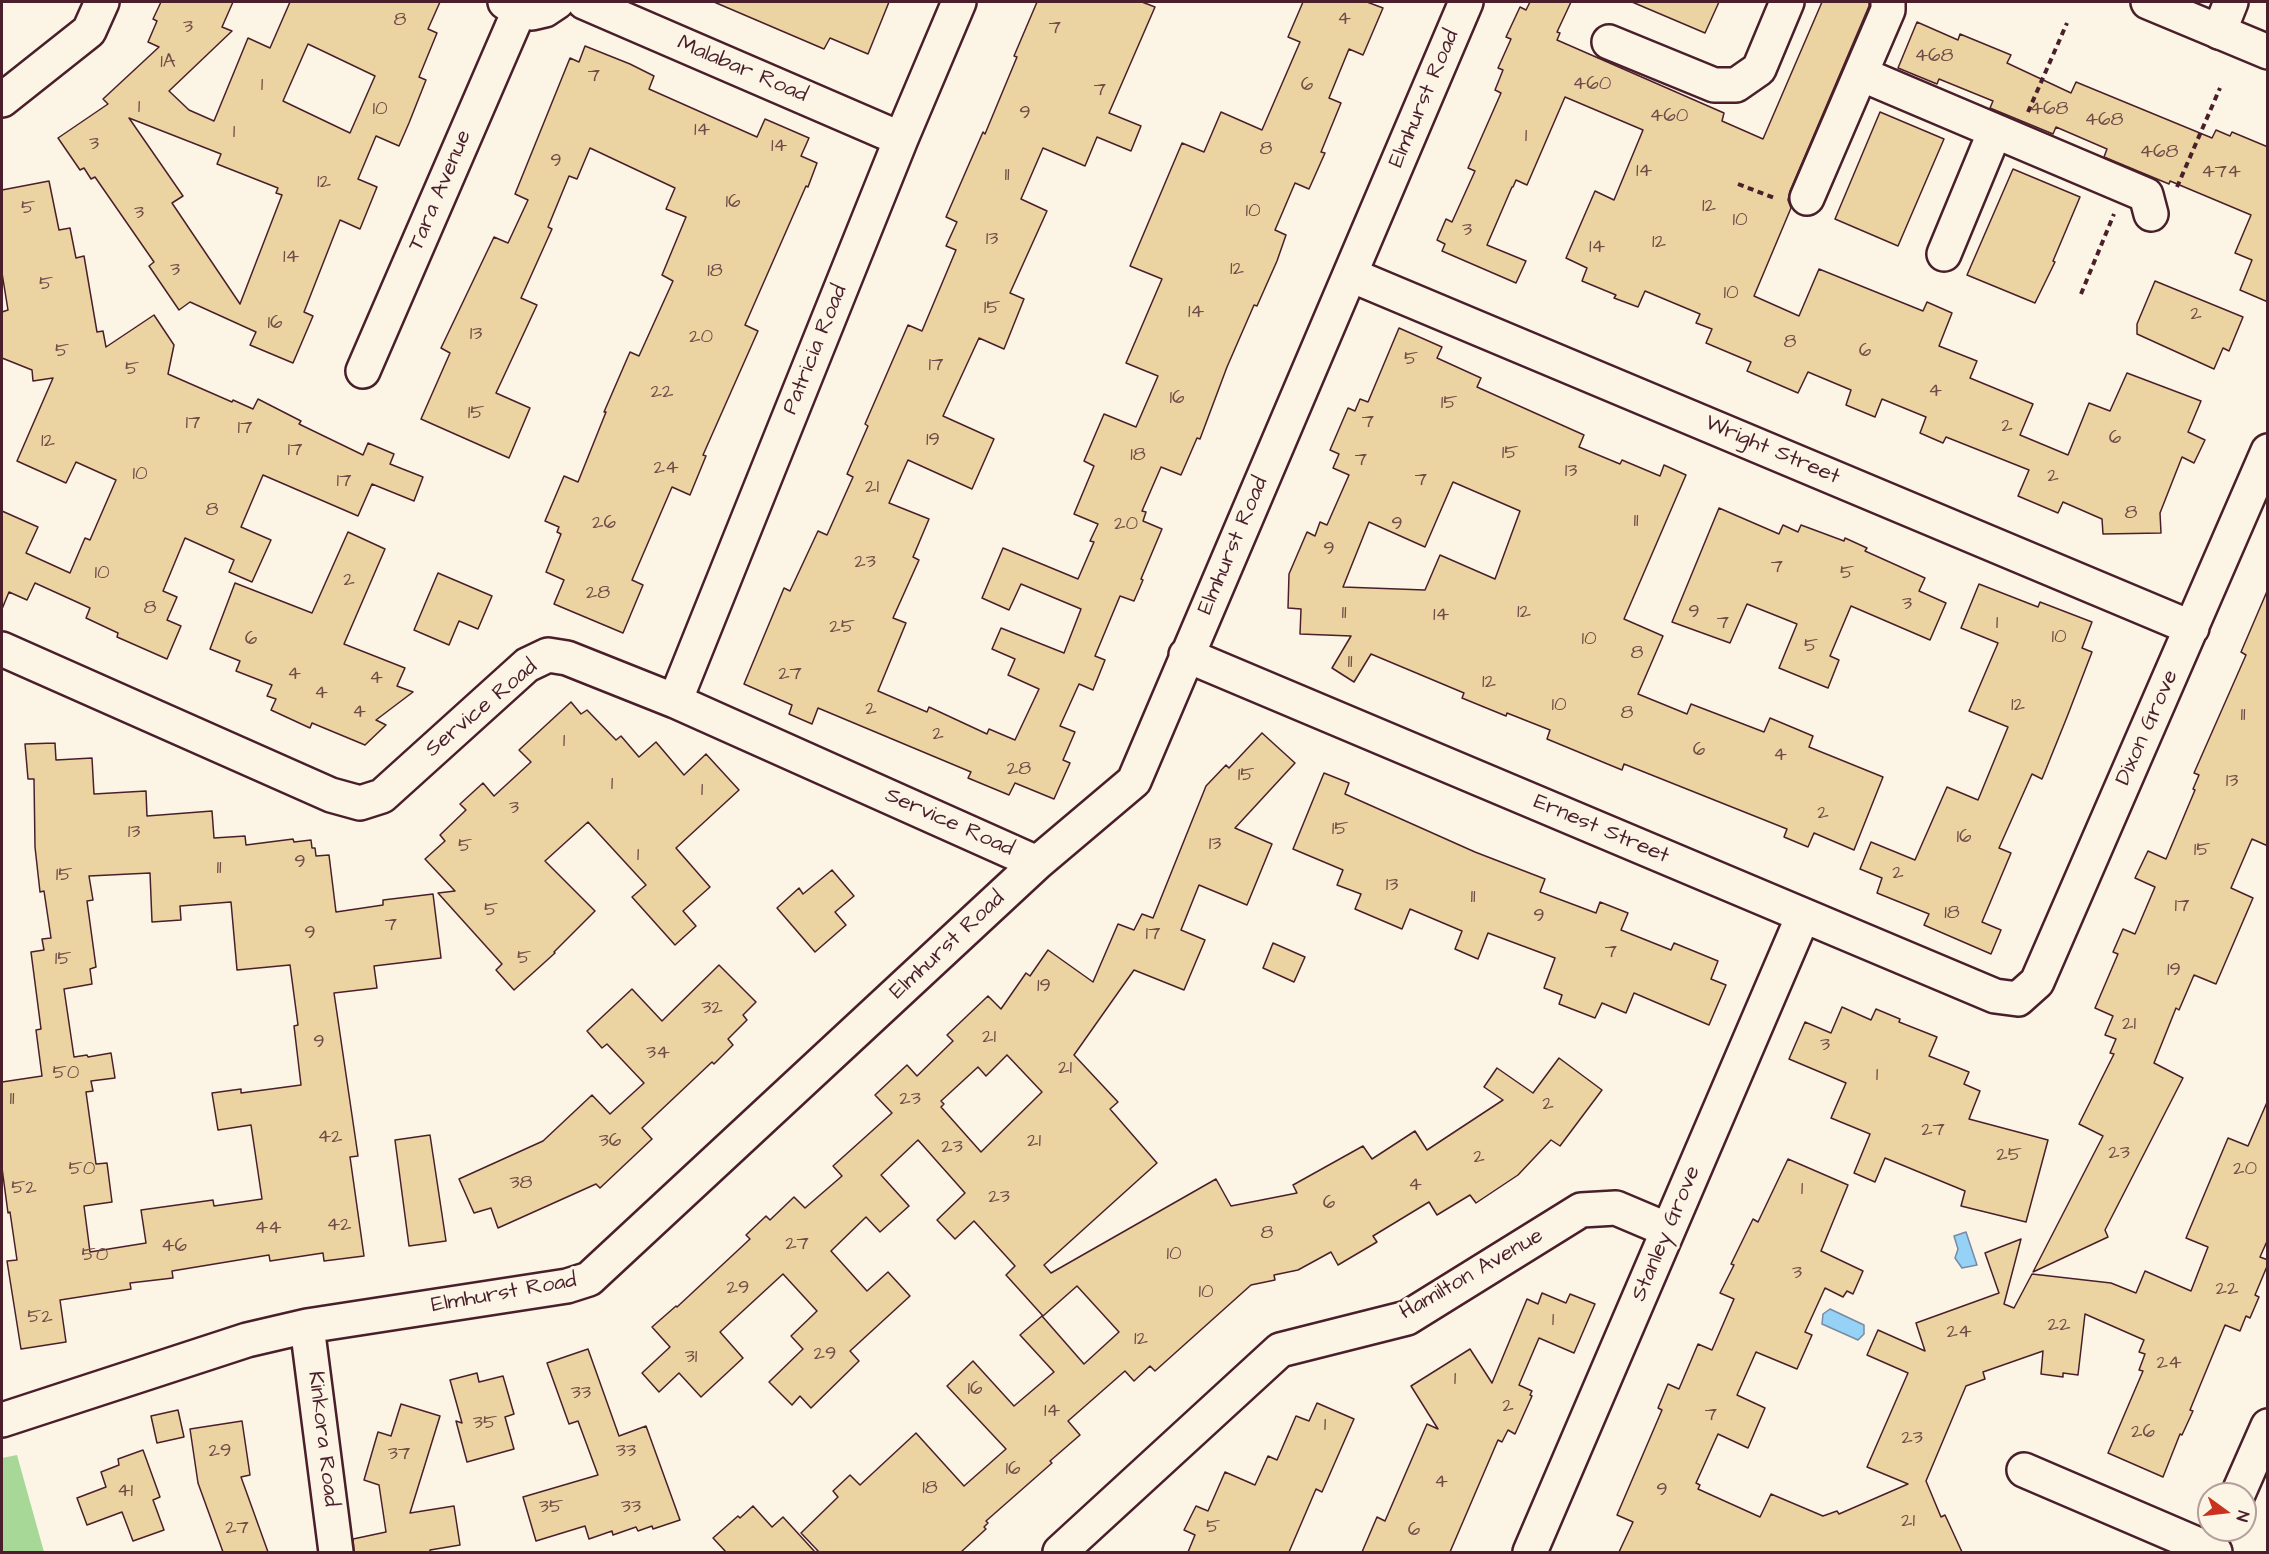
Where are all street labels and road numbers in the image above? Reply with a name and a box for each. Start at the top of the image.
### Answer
street label: Elmhurst Road [1384,26,1466,172]
street label: Malabar Road [673,31,811,109]
street label: Tara Avenue [404,127,478,255]
street label: Patricia Road [778,281,854,419]
street label: Wright Street [1701,411,1843,491]
street label: Elmhurst Road [1193,473,1275,619]
street label: Service Road [421,655,543,763]
street label: Dixon Grove [2111,666,2185,790]
street label: Service Road [881,783,1017,863]
street label: Ernest Street [1529,790,1673,870]
street label: Elmhurst Road [885,886,1011,1006]
street label: Stanley Grove [1627,1162,1707,1306]
street label: Hamilton Avenue [1396,1223,1548,1327]
street label: Elmhurst Road [429,1268,579,1320]
street label: Kinkora Road [301,1370,343,1508]

